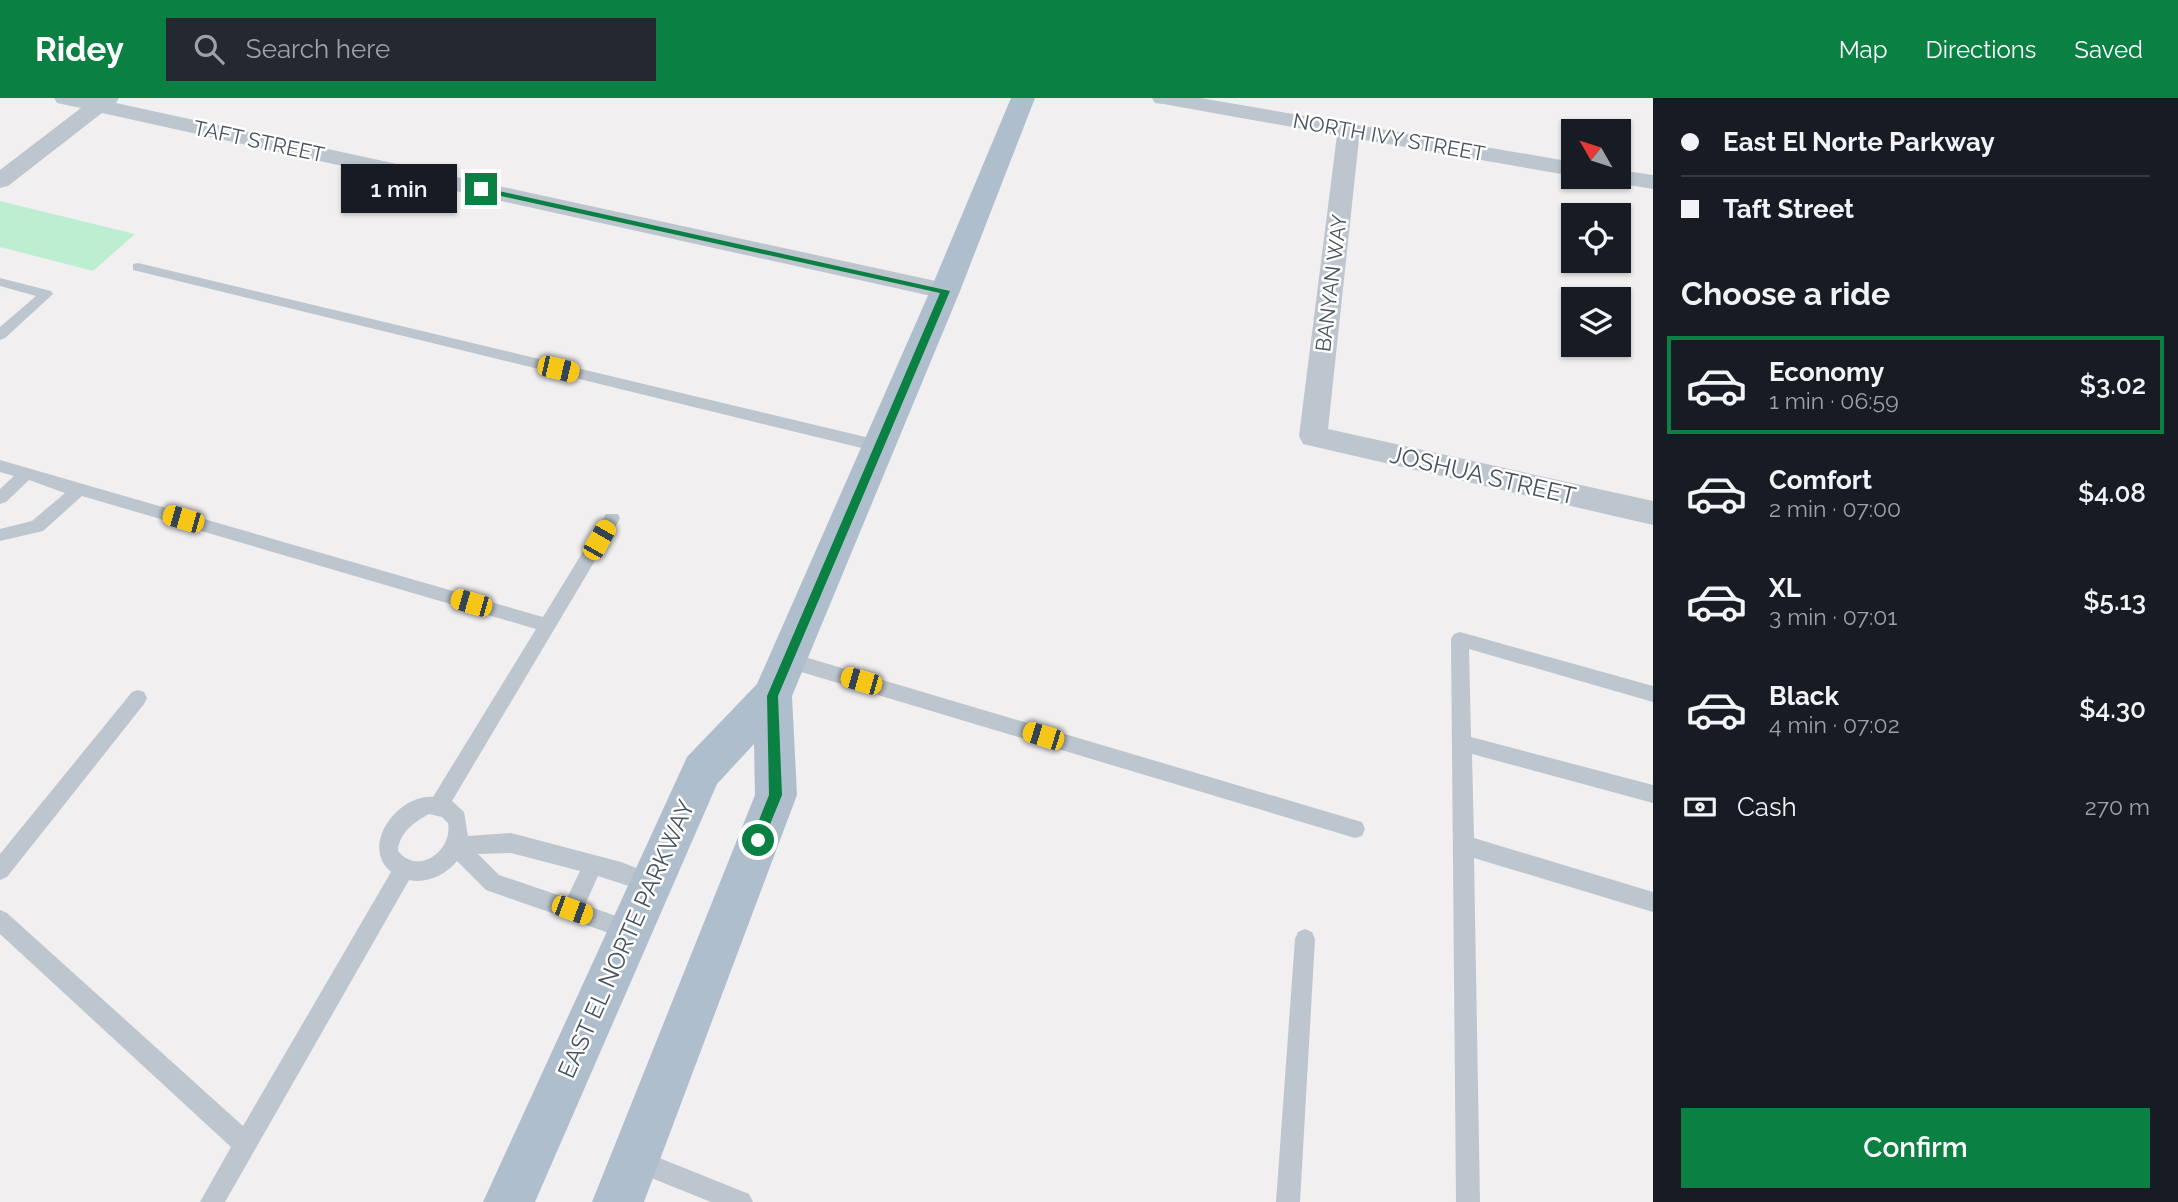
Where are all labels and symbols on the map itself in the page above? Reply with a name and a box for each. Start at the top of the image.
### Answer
street label: NORTH IVY STREET [1291,108,1487,166]
street label: TAFT STREET [191,115,327,167]
north arrow [1561,119,1631,189]
callout: 1 min [341,164,456,214]
route end [465,173,497,205]
street label: BANYAN WAY [1310,213,1352,353]
car [536,354,581,384]
street label: JOSHUA STREET [1387,440,1579,511]
car [160,503,207,535]
car [580,517,619,563]
car [448,587,495,619]
car [838,665,885,697]
car [1020,720,1067,752]
street label: EAST EL NORTE PARKWAY [551,795,701,1083]
route start [742,824,774,856]
car [549,893,596,927]

